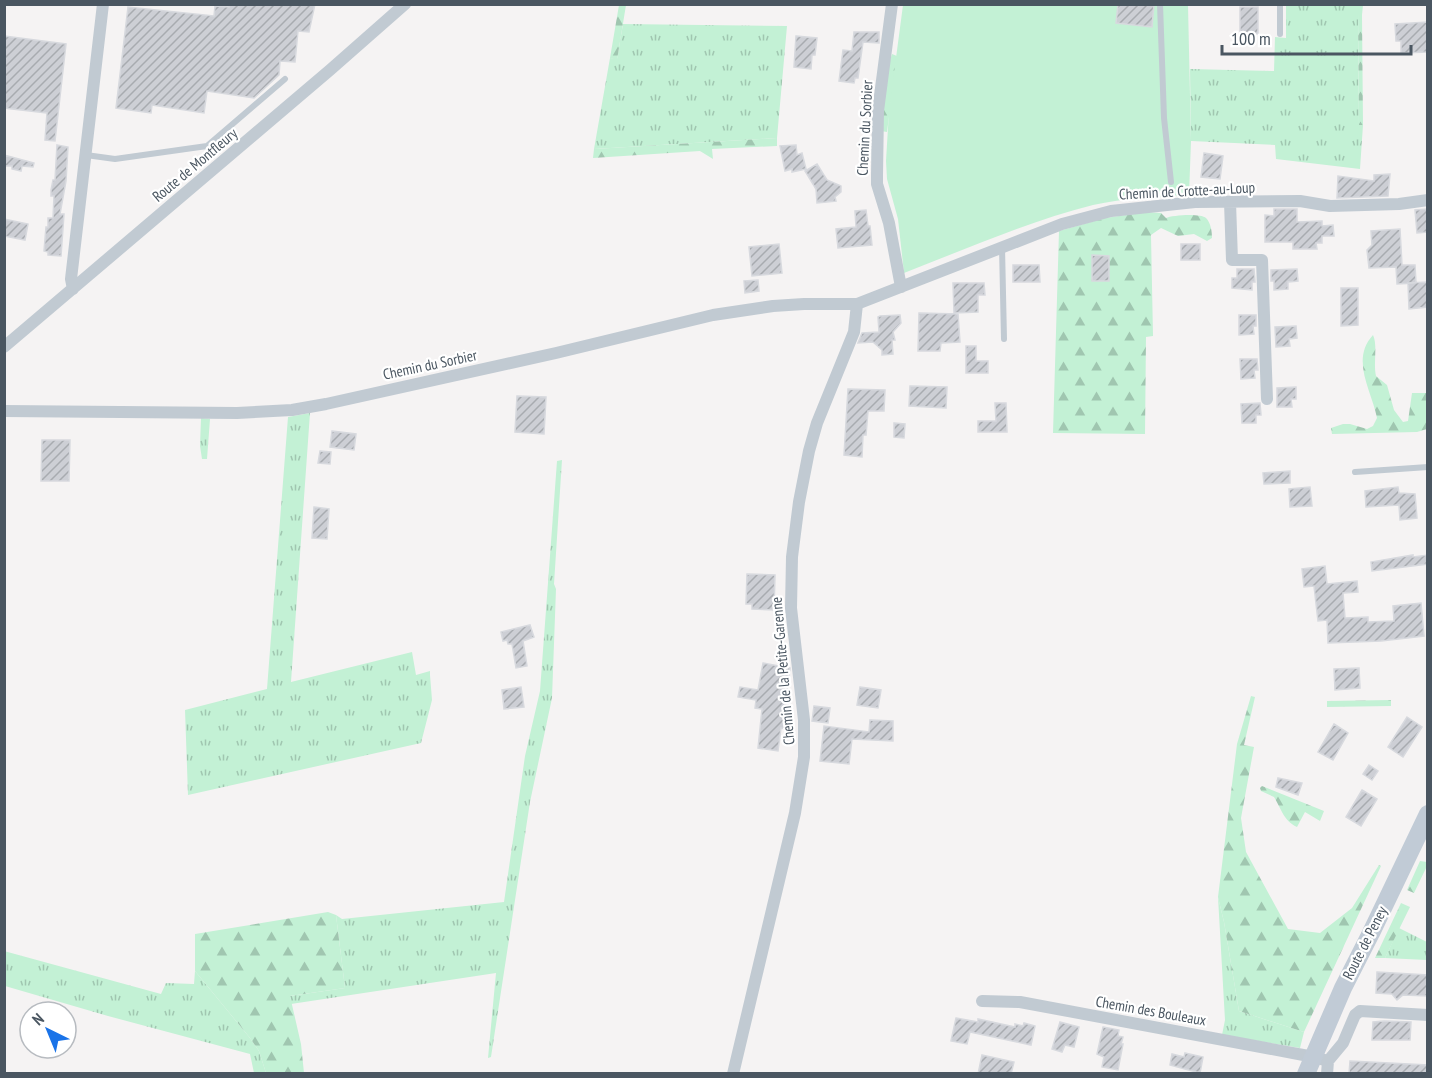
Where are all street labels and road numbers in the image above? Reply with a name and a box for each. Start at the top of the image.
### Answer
street label: Chemin du Sorbier [853,79,877,176]
street label: Route de Montfleury [148,123,241,206]
street label: Chemin de Crotte-au-Loup [1118,177,1255,204]
street label: Chemin du Sorbier [381,345,480,384]
street label: Chemin de la Petite-Garenne [767,596,798,746]
street label: Route de Peney [1338,903,1391,983]
street label: Chemin des Bouleaux [1094,991,1208,1030]

